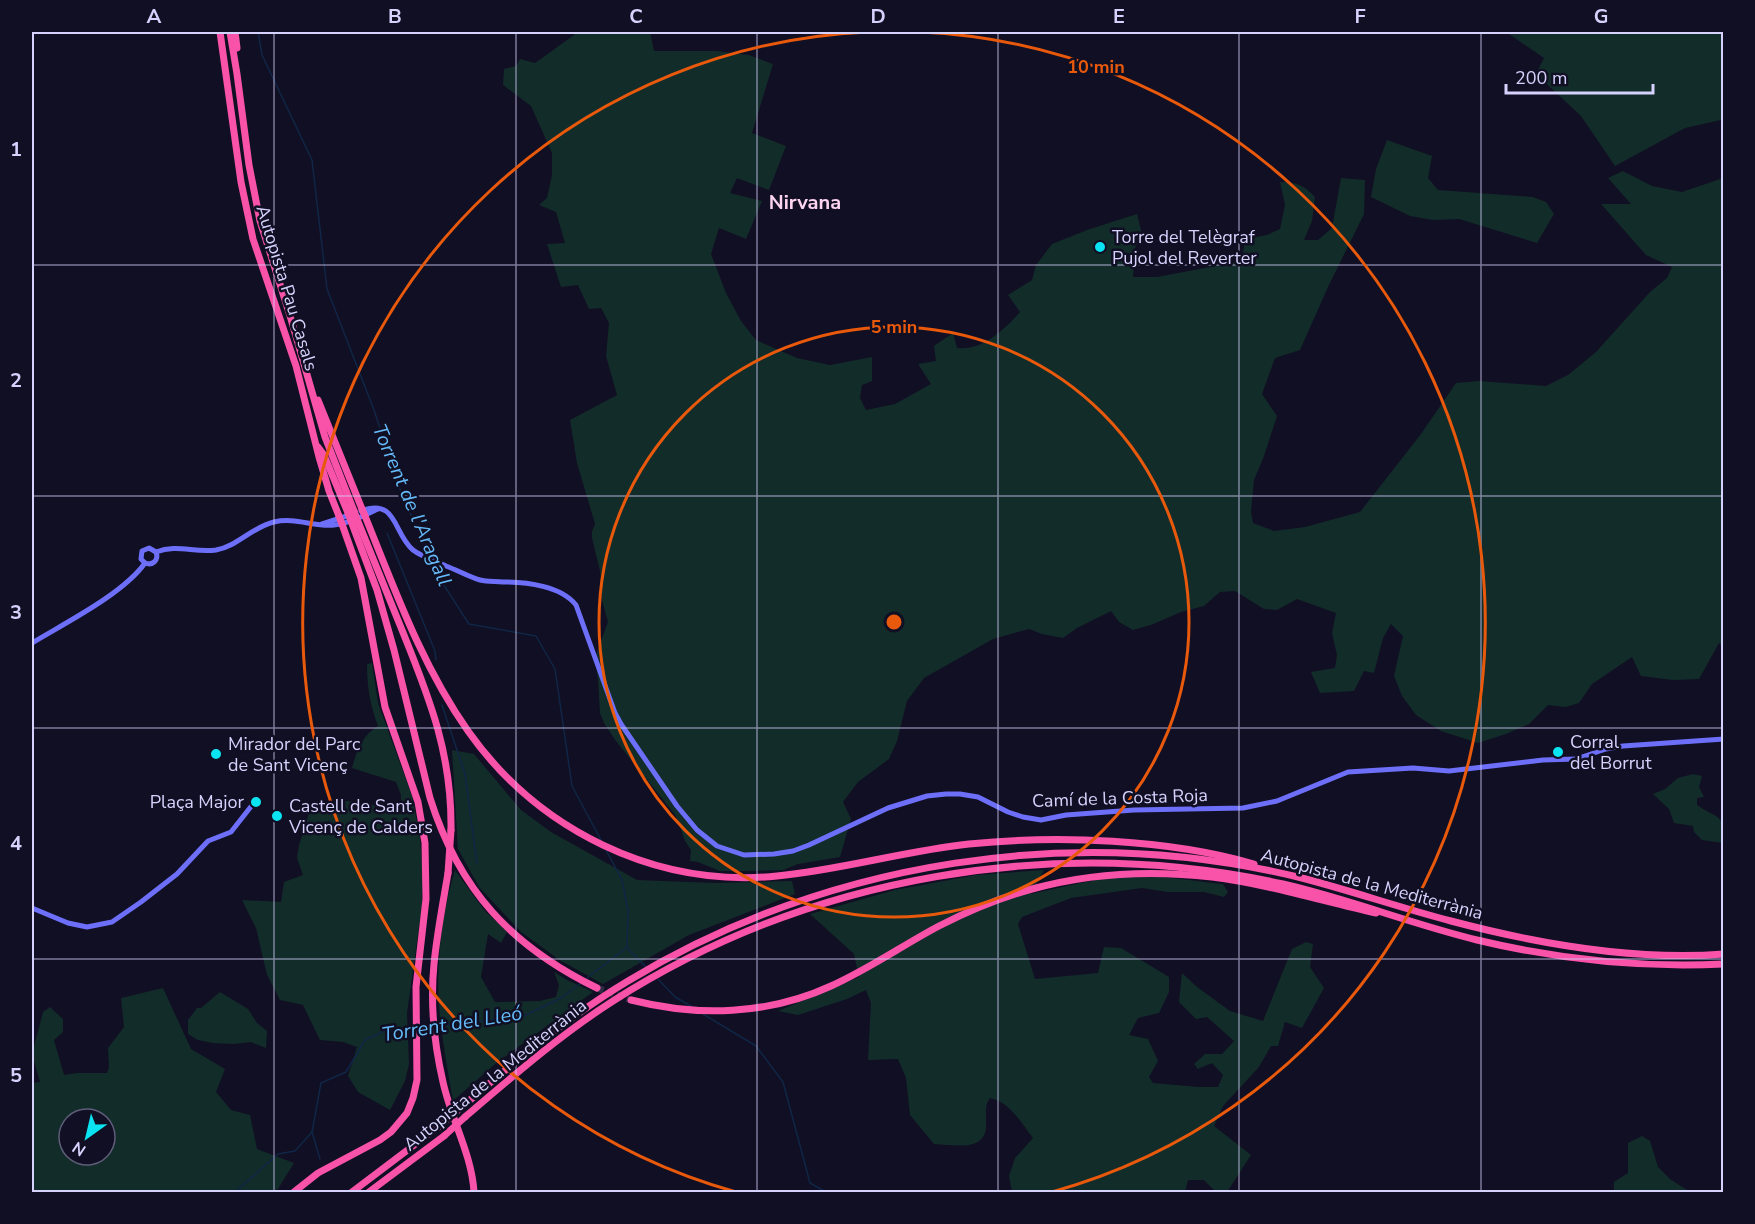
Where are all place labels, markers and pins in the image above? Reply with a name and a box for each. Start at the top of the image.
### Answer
place label: Torre del Telègraf Pujol del Reverter [1112,225,1257,270]
marker: Torre del Telègraf Pujol del Reverter [1093,240,1107,254]
centre of rings [884,612,904,632]
place label: Corral del Borrut [1570,730,1652,775]
place label: Mirador del Parc de Sant Vicenç [228,732,360,777]
marker: Corral del Borrut [1551,745,1565,759]
marker: Mirador del Parc de Sant Vicenç [209,747,223,761]
place label: Plaça Major [150,790,245,814]
place label: Castell de Sant Vicenç de Calders [288,794,433,839]
marker: Plaça Major [249,795,263,809]
marker: Castell de Sant Vicenç de Calders [270,809,284,823]

